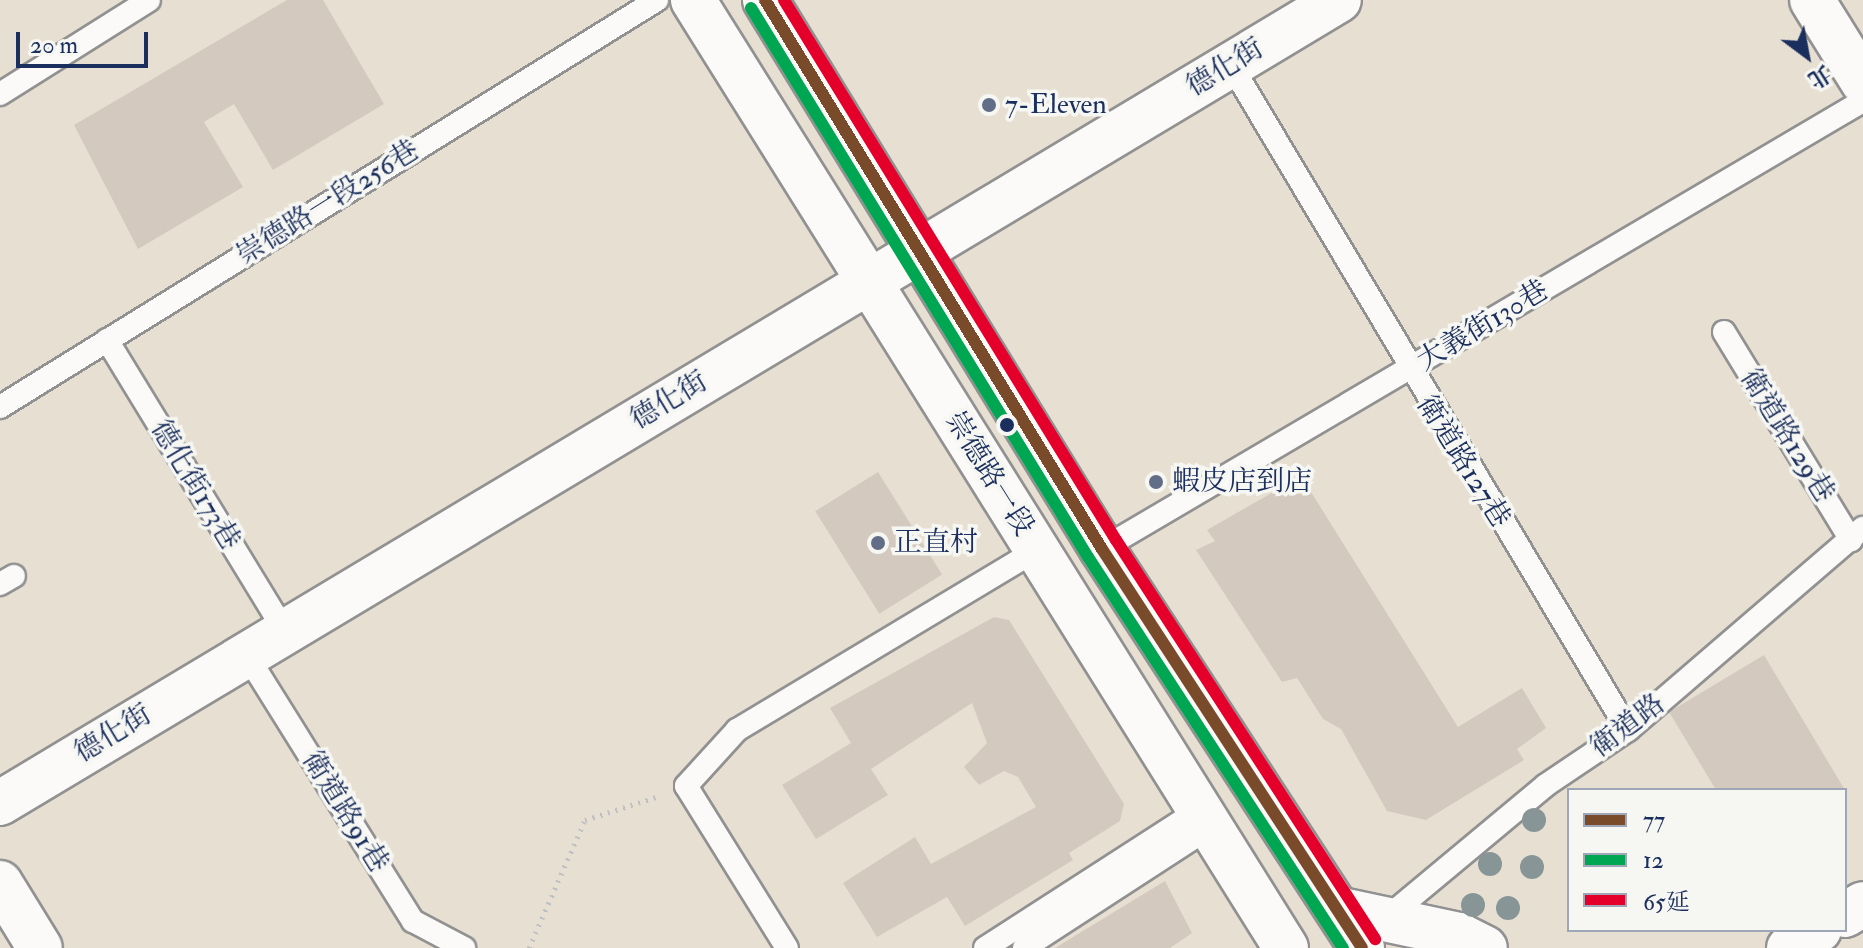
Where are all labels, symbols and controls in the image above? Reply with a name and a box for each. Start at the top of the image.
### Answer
scale bar [20,16,152,66]
north arrow [1767,16,1847,96]
text: 20 m [30,30,78,61]
street label: 德化街 [1180,32,1270,104]
text: 北 [1803,59,1836,94]
place label: 7-Eleven [1005,88,1107,122]
marker: 7-Eleven [980,96,998,114]
street label: 崇德路一段256巷 [231,134,425,272]
street label: 大義街130巷 [1411,274,1555,378]
street label: 衛道路129巷 [1733,363,1841,509]
street label: 德化街 [624,365,714,437]
street label: 衛道路127巷 [1409,390,1517,534]
street label: 崇德路一段 [938,406,1040,542]
street label: 德化街173巷 [143,414,247,556]
unlabelled marker [999,417,1015,433]
place label: 蝦皮店到店 [1172,465,1312,499]
marker: 蝦皮店到店 [1147,473,1165,491]
place label: 正直村 [894,526,978,560]
marker: 正直村 [869,534,887,552]
street label: 衛道路 [1584,687,1672,765]
street label: 德化街 [68,698,158,770]
street label: 衛道路91巷 [295,745,395,879]
legend [1567,788,1847,932]
text: 77 [1643,805,1665,836]
text: 12 [1643,845,1664,876]
text: 65延 [1643,887,1690,918]

